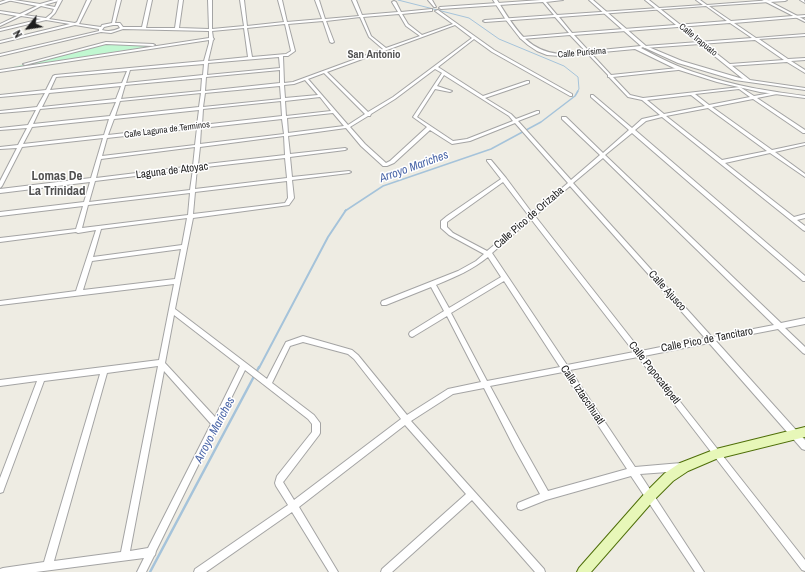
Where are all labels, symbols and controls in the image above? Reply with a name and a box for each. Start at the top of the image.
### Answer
north arrow [8,8,48,48]
street label: Calle Irapuato [677,21,719,59]
text: N [10,28,25,40]
street label: Calle Purísima [557,46,607,60]
district label: San Antonio [347,48,401,62]
street label: Calle Laguna de Terminos [124,119,210,141]
water label: Arroyo Mariches [378,148,450,186]
street label: Laguna de Atoyac [135,160,209,182]
district label: Lomas De La Trinidad [29,169,85,200]
street label: Calle Pico de Orizaba [491,184,567,252]
street label: Calle Ajusco [645,268,689,314]
street label: Calle Pico de Tancitaro [660,325,754,355]
street label: Calle Popocatépetl [625,339,683,407]
street label: Calle Iztaccíhuatl [557,363,607,427]
water label: Arroyo Mariches [192,395,238,465]

